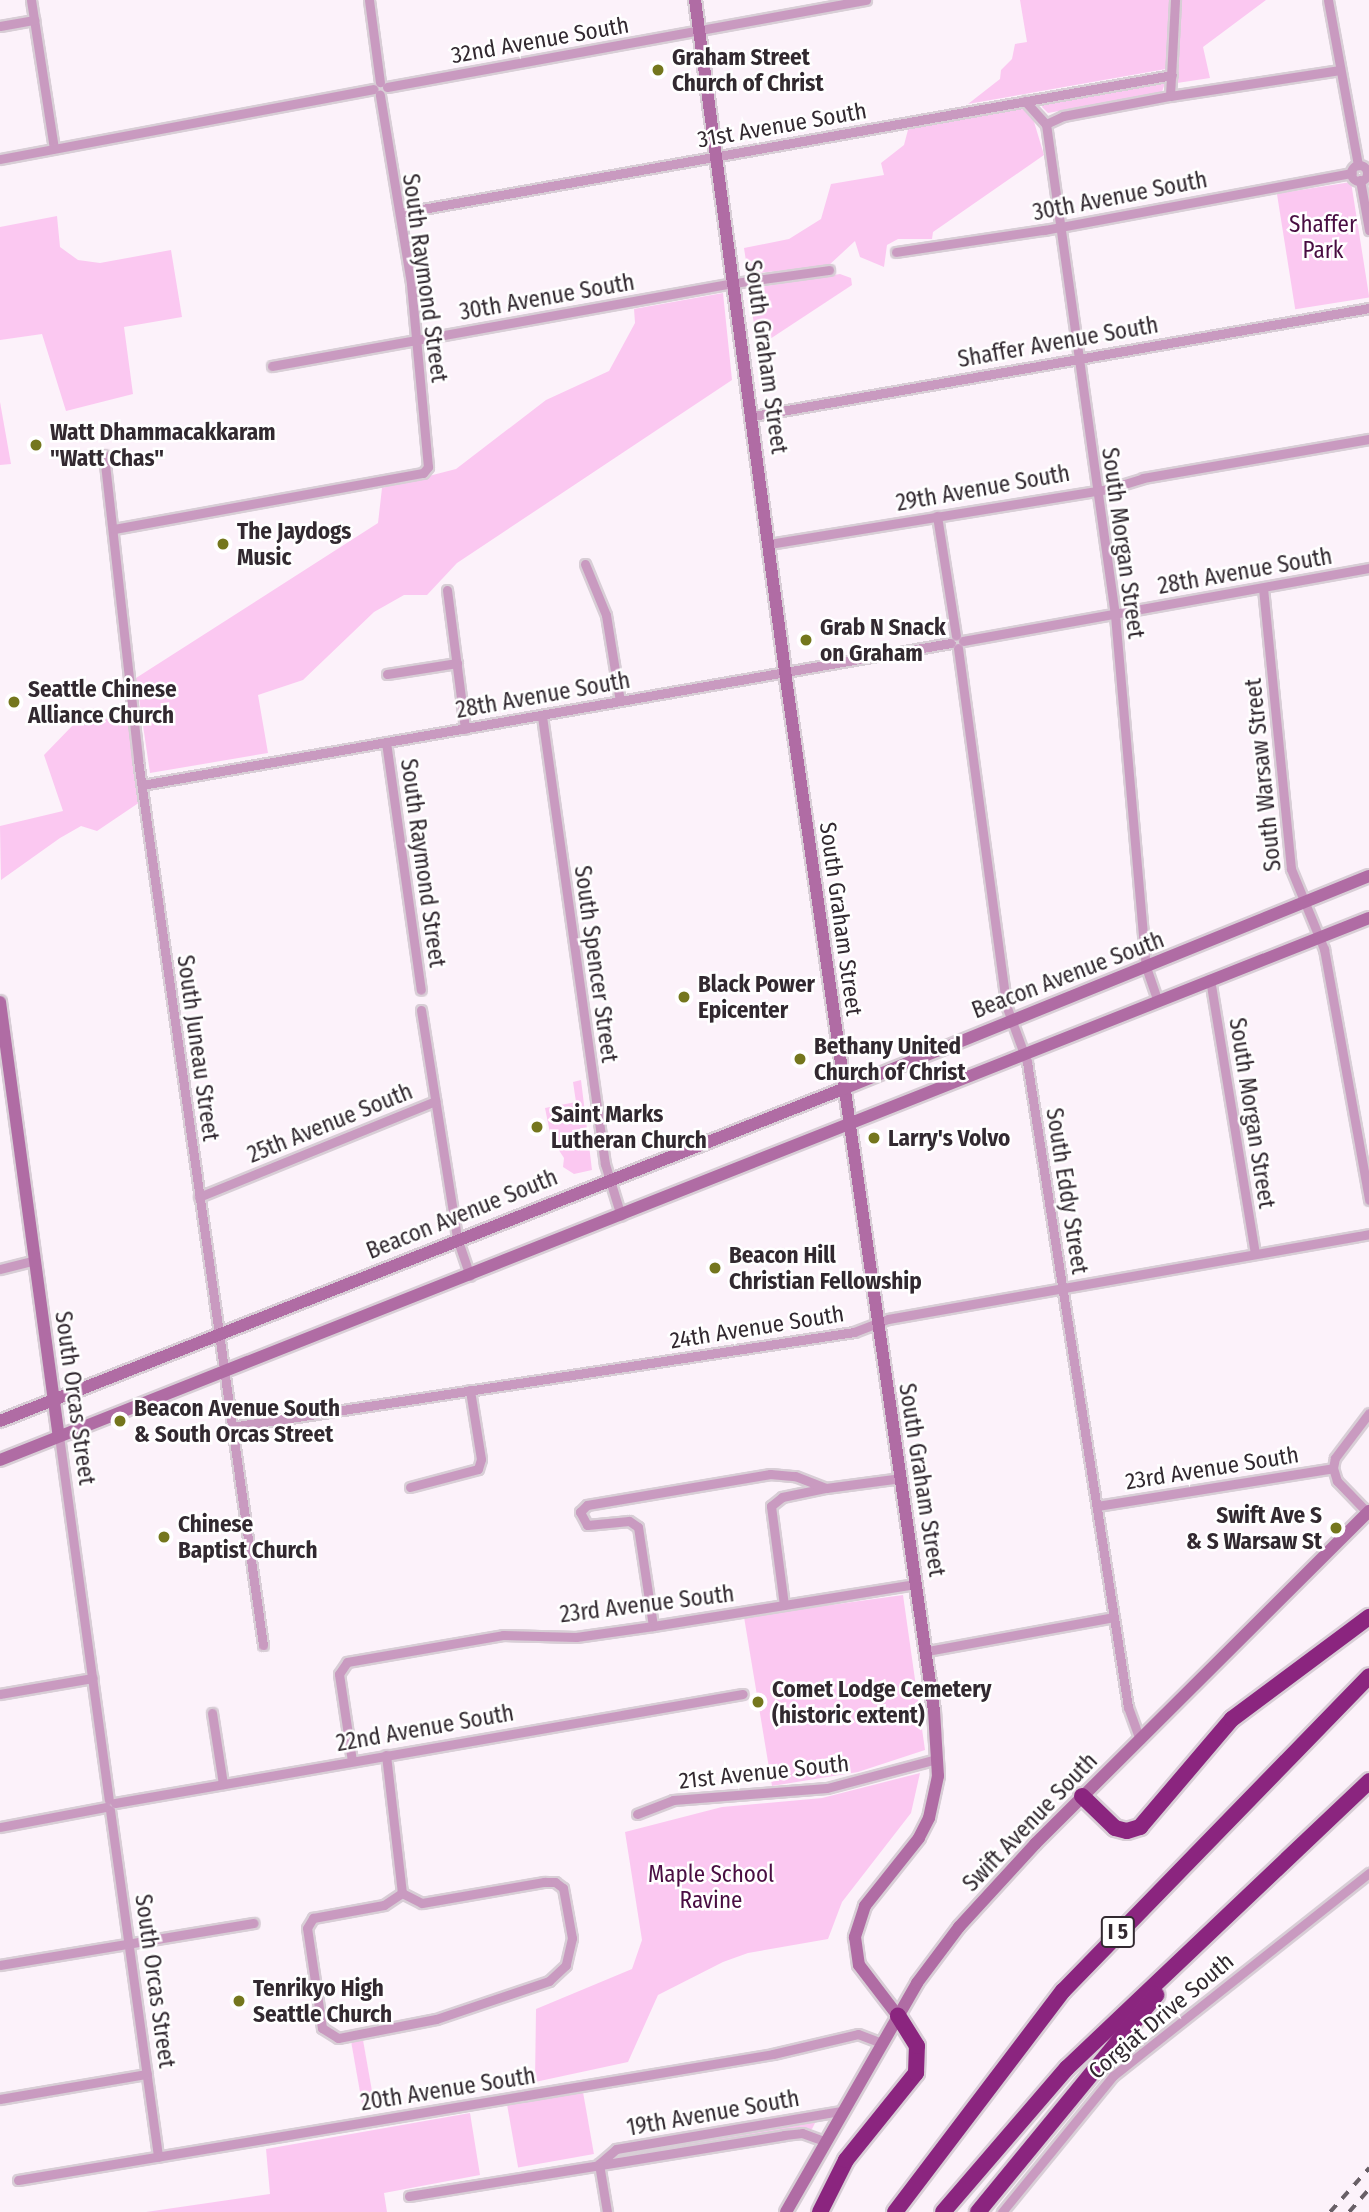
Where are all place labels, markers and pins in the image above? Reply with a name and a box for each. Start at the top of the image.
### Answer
place label: Graham Street Church of Christ [672,43,824,97]
marker: Graham Street Church of Christ [650,62,666,78]
place label: Watt Dhammacakkaram "Watt Chas" [50,418,276,472]
marker: Watt Dhammacakkaram "Watt Chas" [28,437,44,453]
place label: The Jaydogs Music [237,517,351,571]
marker: The Jaydogs Music [215,536,231,552]
place label: Grab N Snack on Graham [820,613,946,667]
marker: Grab N Snack on Graham [798,632,814,648]
place label: Seattle Chinese Alliance Church [28,675,177,729]
marker: Seattle Chinese Alliance Church [6,694,22,710]
place label: Black Power Epicenter [698,970,815,1024]
marker: Black Power Epicenter [676,989,692,1005]
place label: Bethany United Church of Christ [814,1032,966,1086]
marker: Bethany United Church of Christ [792,1051,808,1067]
place label: Saint Marks Lutheran Church [551,1100,707,1154]
marker: Saint Marks Lutheran Church [529,1119,545,1135]
place label: Larry's Volvo [888,1124,1010,1152]
marker: Larry's Volvo [866,1130,882,1146]
place label: Beacon Hill Christian Fellowship [729,1241,922,1295]
marker: Beacon Hill Christian Fellowship [707,1260,723,1276]
place label: Beacon Avenue South & South Orcas Street [134,1394,340,1448]
marker: Beacon Avenue South & South Orcas Street [112,1413,128,1429]
place label: Swift Ave S & S Warsaw St [1186,1501,1322,1555]
place label: Chinese Baptist Church [178,1510,317,1564]
marker: Swift Ave S & S Warsaw St [1328,1520,1344,1536]
marker: Chinese Baptist Church [156,1529,172,1545]
place label: Comet Lodge Cemetery (historic extent) [772,1675,992,1729]
marker: Comet Lodge Cemetery (historic extent) [750,1694,766,1710]
place label: Tenrikyo High Seattle Church [253,1974,392,2028]
marker: Tenrikyo High Seattle Church [231,1993,247,2009]

